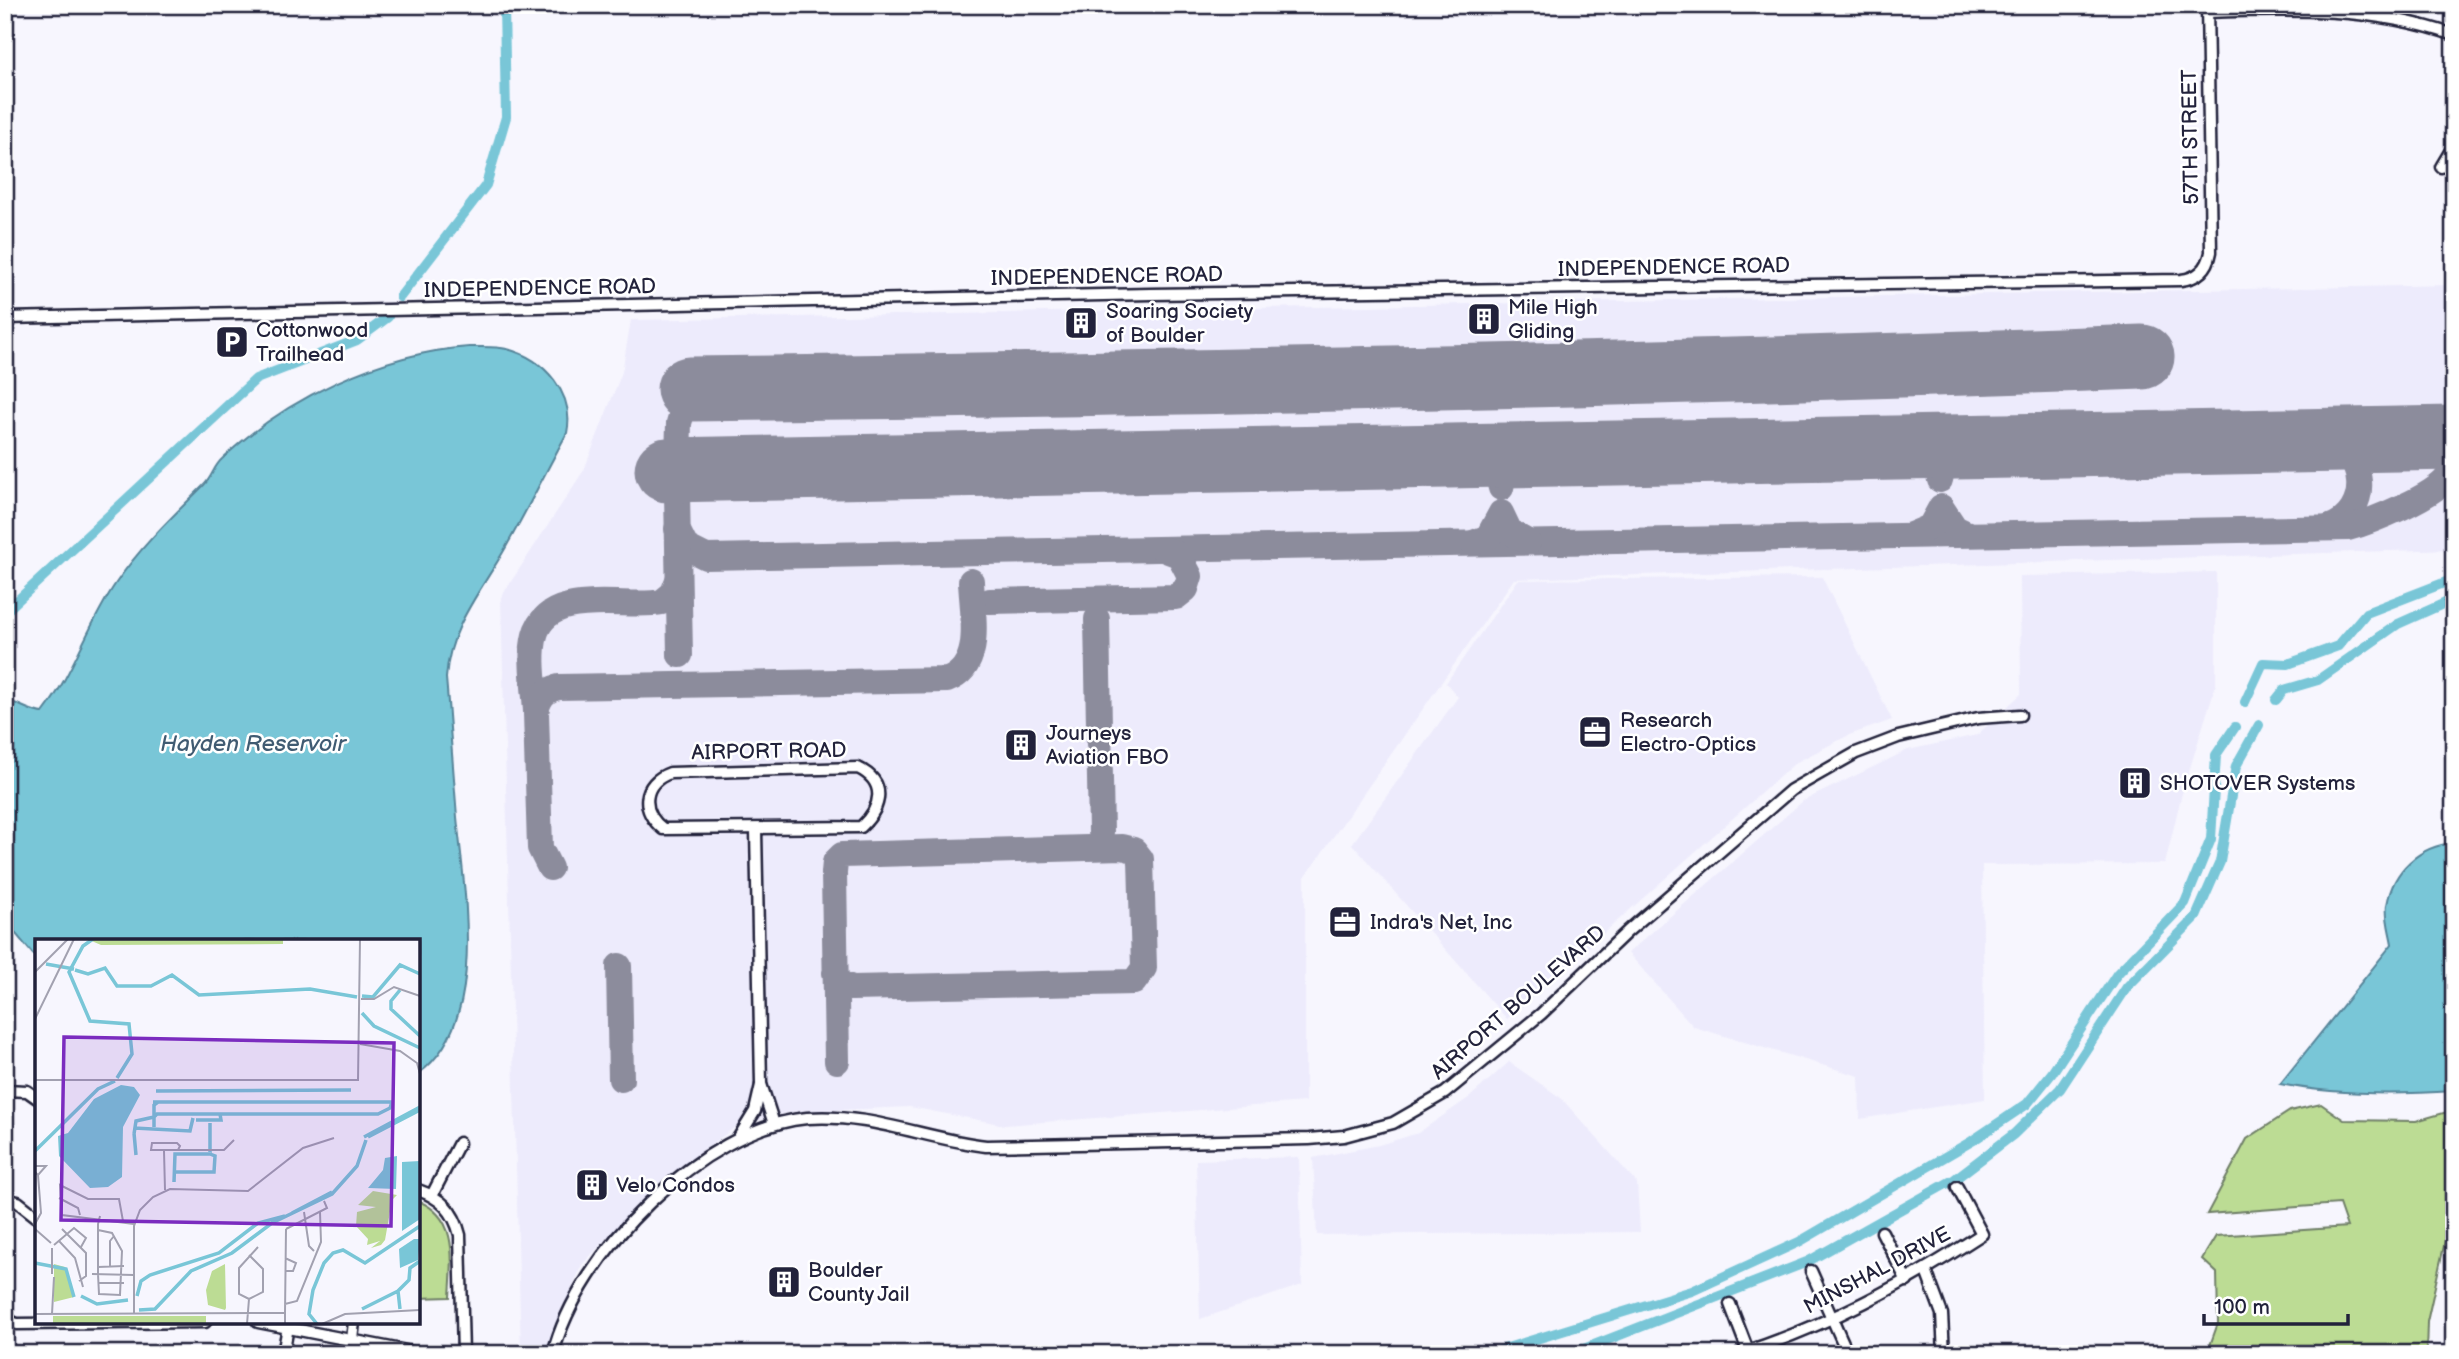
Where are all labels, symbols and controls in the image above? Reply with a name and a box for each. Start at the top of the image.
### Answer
street label: 57TH STREET [2177,69,2204,205]
street label: INDEPENDENCE ROAD [1558,253,1790,282]
street label: INDEPENDENCE ROAD [991,262,1223,291]
street label: INDEPENDENCE ROAD [424,274,656,303]
place label: Mile High Gliding [1508,295,1598,344]
place label: Soaring Society of Boulder [1106,299,1254,348]
building icon: Mile High Gliding [1465,300,1503,338]
building icon: Soaring Society of Boulder [1062,304,1100,342]
place label: Cottonwood Trailhead [256,318,368,367]
parking icon: Cottonwood Trailhead [213,323,251,361]
place label: Research Electro-Optics [1620,708,1756,757]
office icon: Research Electro-Optics [1576,713,1614,751]
place label: Journeys Aviation FBO [1046,721,1169,770]
building icon: Journeys Aviation FBO [1002,726,1040,764]
water label: Hayden Reservoir [160,730,347,758]
street label: AIRPORT ROAD [691,738,847,765]
building icon: SHOTOVER Systems [2116,764,2154,802]
place label: SHOTOVER Systems [2160,771,2355,796]
office icon: Indra's Net, Inc [1326,903,1364,941]
place label: Indra's Net, Inc [1370,910,1513,935]
street label: AIRPORT BOULEVARD [1426,920,1611,1085]
inset map [35,939,420,1324]
building icon: Velo Condos [573,1166,611,1204]
place label: Velo Condos [616,1173,735,1198]
street label: MINSHAL DRIVE [1800,1221,1955,1320]
place label: Boulder County Jail [808,1258,909,1307]
building icon: Boulder County Jail [765,1263,803,1301]
scale bar [2204,1282,2347,1326]
text: 100 m [2214,1295,2270,1320]

